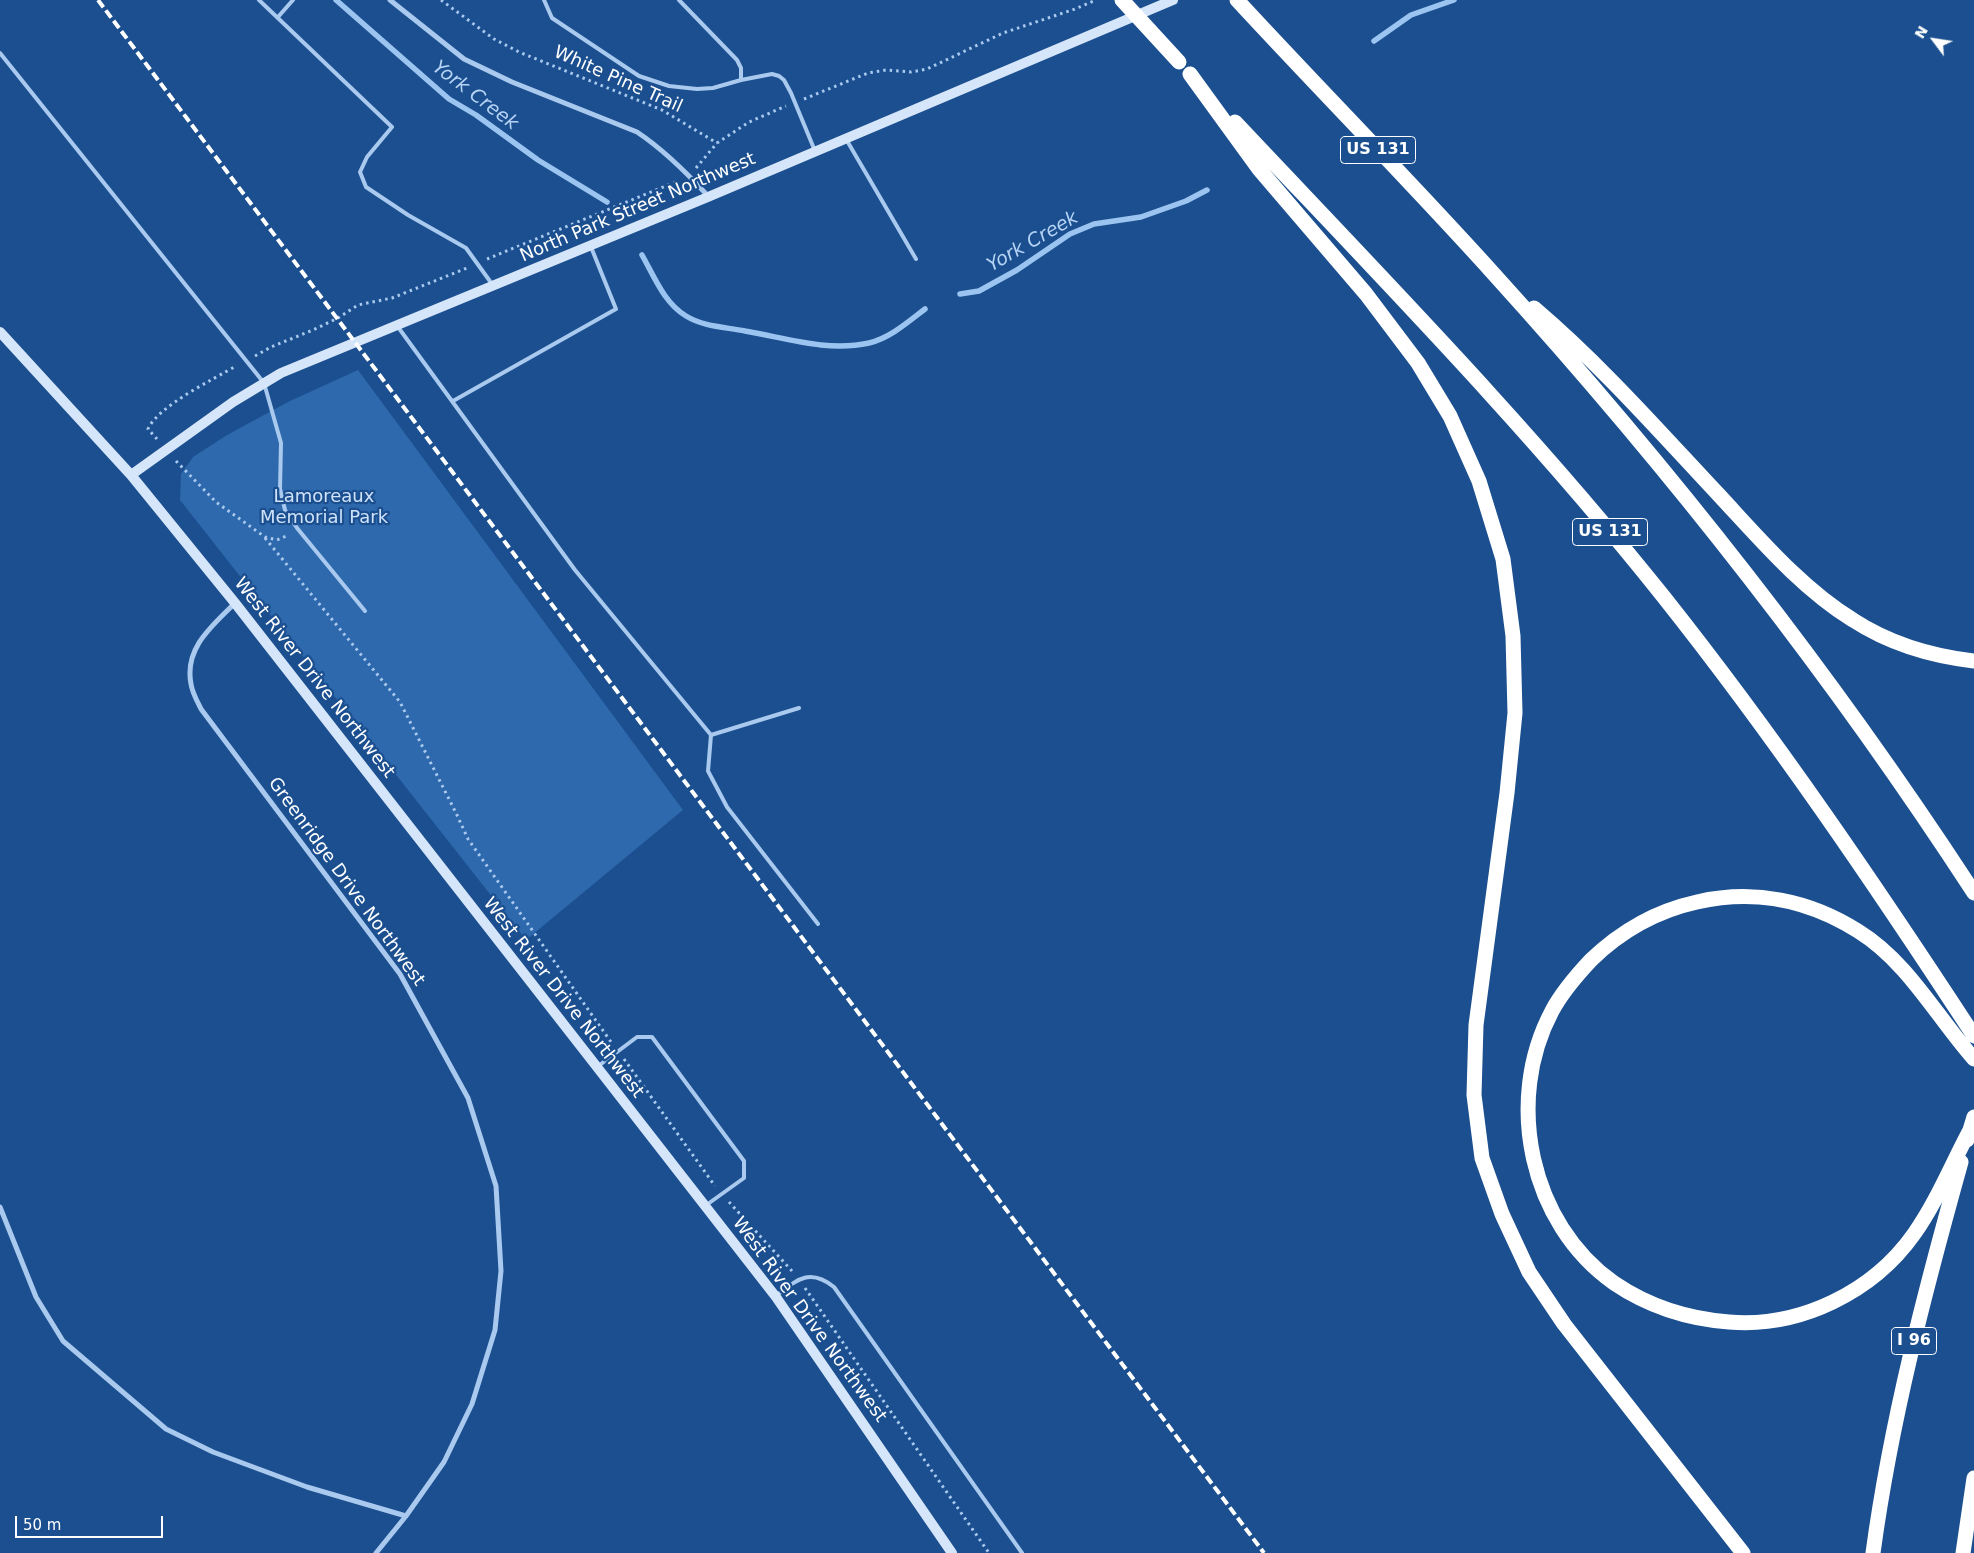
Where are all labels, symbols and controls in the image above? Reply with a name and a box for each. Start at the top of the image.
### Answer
north arrow [1909,15,1959,65]
text: N [1911,23,1931,41]
street label: White Pine Trail [550,42,686,118]
water label: York Creek [428,56,522,136]
road number: US 131 [1340,136,1416,164]
street label: North Park Street Northwest [517,148,759,268]
water label: York Creek [983,207,1083,277]
park label: Lamoreaux Memorial Park [260,486,388,528]
road number: US 131 [1572,518,1648,546]
street label: West River Drive Northwest [229,573,399,783]
street label: Greenridge Drive Northwest [263,773,429,991]
street label: West River Drive Northwest [478,893,648,1103]
street label: West River Drive Northwest [727,1213,891,1427]
road number: I 96 [1892,1328,1936,1354]
scale bar [18,1506,165,1538]
text: 50 m [23,1516,61,1534]

